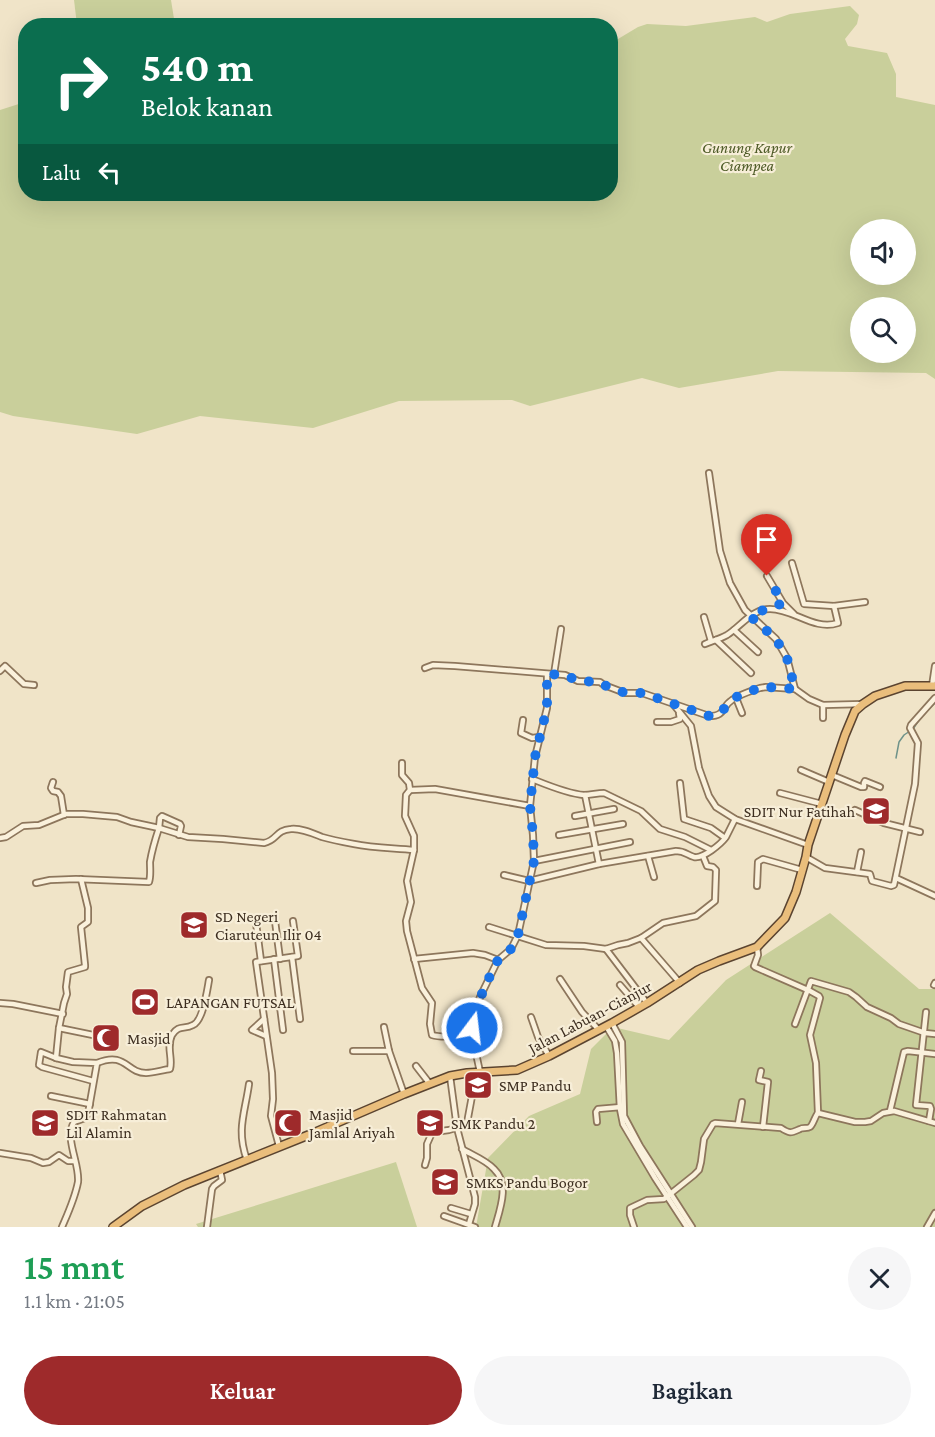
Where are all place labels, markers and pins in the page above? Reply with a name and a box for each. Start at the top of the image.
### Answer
pin [741,514,792,576]
school or university icon: SDIT Nur Fatihah [860,795,892,827]
place label: SDIT Nur Fatihah [744,803,855,820]
place label: SD Negeri Ciaruteun Ilir 04 [215,908,322,943]
school or university icon: SD Negeri Ciaruteun Ilir 04 [178,909,210,941]
sports icon: LAPANGAN FUTSAL [129,986,161,1018]
place label: LAPANGAN FUTSAL [166,994,295,1011]
mosque icon: Masjid [90,1022,122,1054]
place label: Masjid [127,1030,171,1048]
school or university icon: SMP Pandu [462,1069,494,1101]
place label: SMP Pandu [499,1077,572,1094]
place label: SDIT Rahmatan Lil Alamin [66,1106,167,1141]
place label: Masjid Jamlal Ariyah [307,1106,395,1142]
school or university icon: SDIT Rahmatan Lil Alamin [29,1107,61,1139]
mosque icon: Masjid Jamlal Ariyah [272,1107,304,1139]
school or university icon: SMK Pandu 2 [414,1107,446,1139]
place label: SMK Pandu 2 [451,1115,536,1132]
school or university icon: SMKS Pandu Bogor [429,1166,461,1198]
place label: SMKS Pandu Bogor [466,1174,588,1192]

